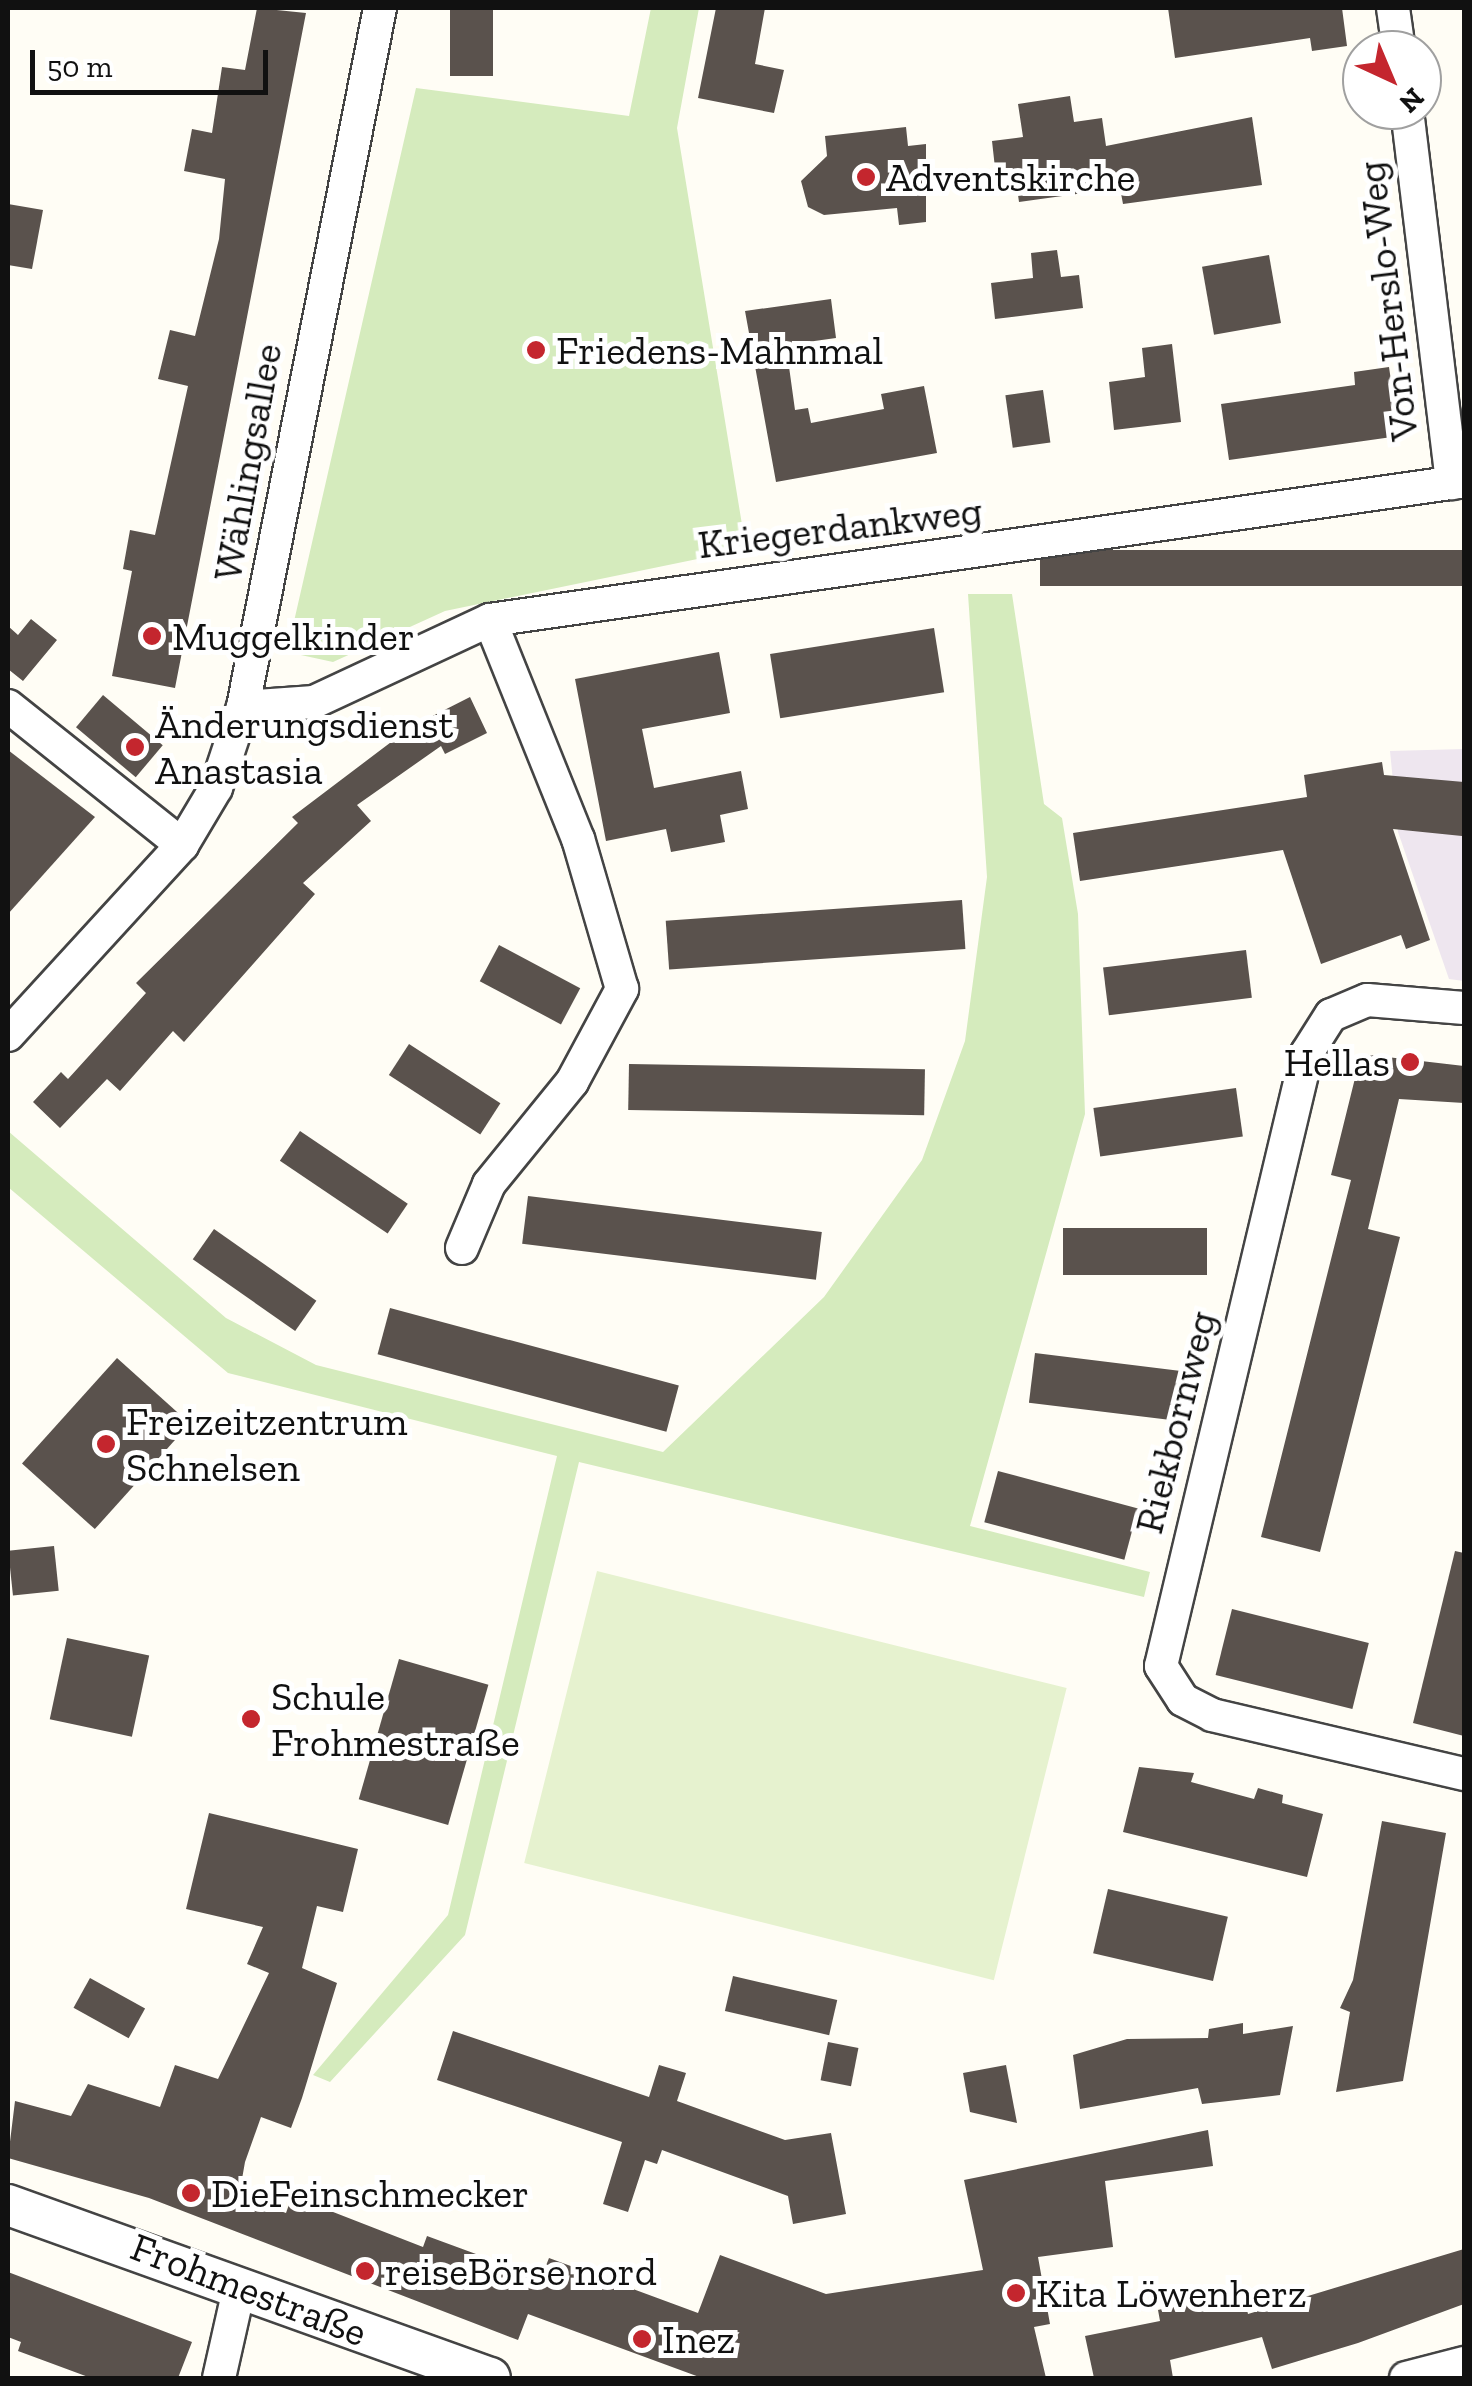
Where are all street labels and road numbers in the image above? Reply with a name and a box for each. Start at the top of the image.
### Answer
street label: Von-Herslo-Weg [1346,159,1428,443]
street label: Wählingsallee [203,340,291,584]
street label: Kriegerdankweg [695,486,985,568]
street label: Riekbornweg [1124,1306,1226,1538]
street label: Frohmestraße [124,2222,374,2356]

